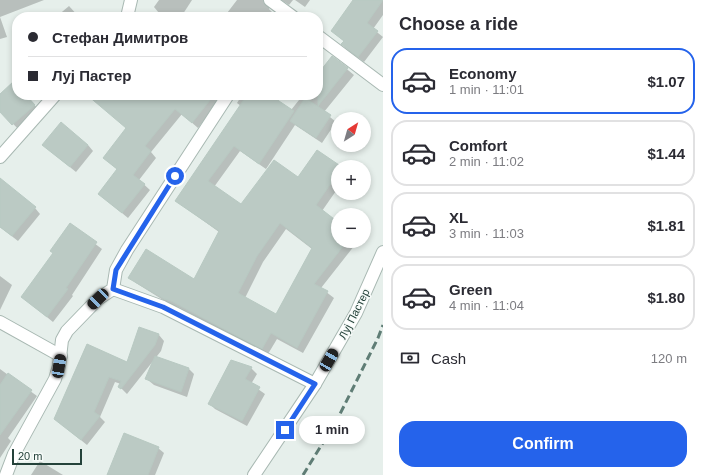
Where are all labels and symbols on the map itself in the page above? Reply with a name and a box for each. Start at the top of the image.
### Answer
north arrow [331,112,371,152]
route start [166,167,184,185]
car [85,286,111,312]
street label: Луј Пастер [336,287,372,341]
car [318,347,340,373]
car [51,353,67,379]
callout: 1 min [299,416,365,444]
route end [276,421,294,439]
scale bar [12,447,82,466]

